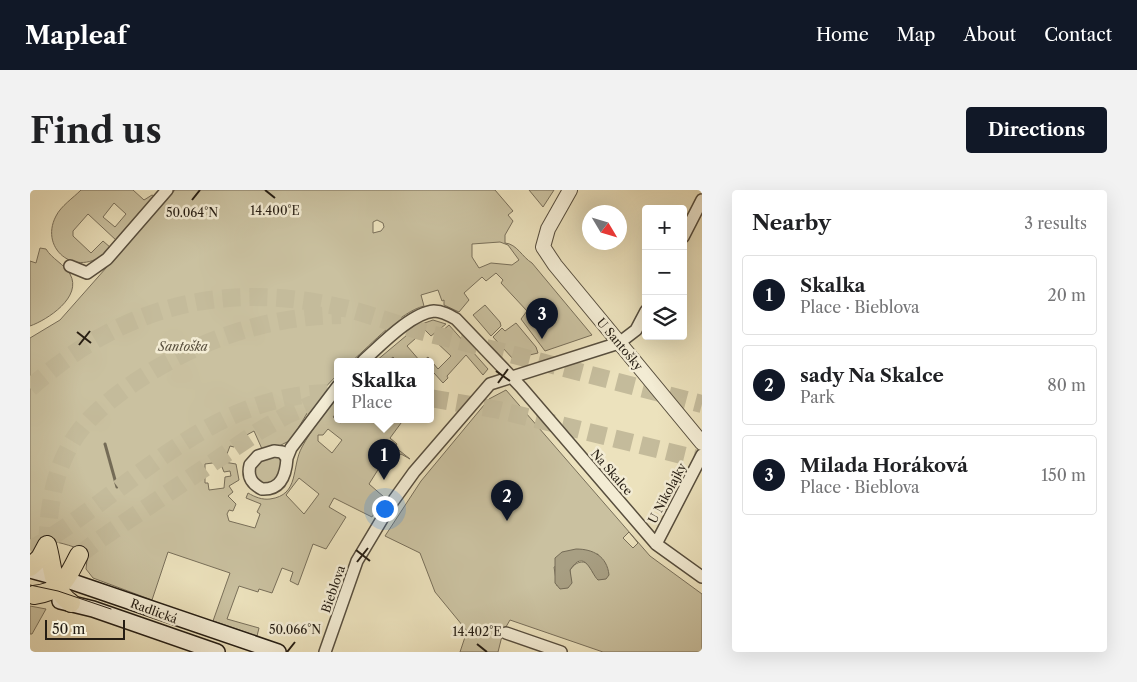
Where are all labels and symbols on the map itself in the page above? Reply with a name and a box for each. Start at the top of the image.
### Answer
text: 14.400°E [250,203,300,218]
text: 50.064°N [166,205,218,220]
north arrow [582,205,627,250]
pin: 3 [526,298,558,339]
street label: U Santošky [594,315,646,373]
park label: Santoška [157,339,208,354]
pin: 1 [368,439,400,480]
street label: Na Skalce [588,446,636,498]
street label: U Nikolajky [645,460,689,526]
pin: 2 [491,480,523,521]
your location [372,496,398,522]
street label: Bieblova [318,563,348,615]
street label: Radlická [128,596,180,627]
scale bar [45,617,125,640]
text: 50.066°N [269,622,321,637]
text: 14.402°E [453,624,501,639]

